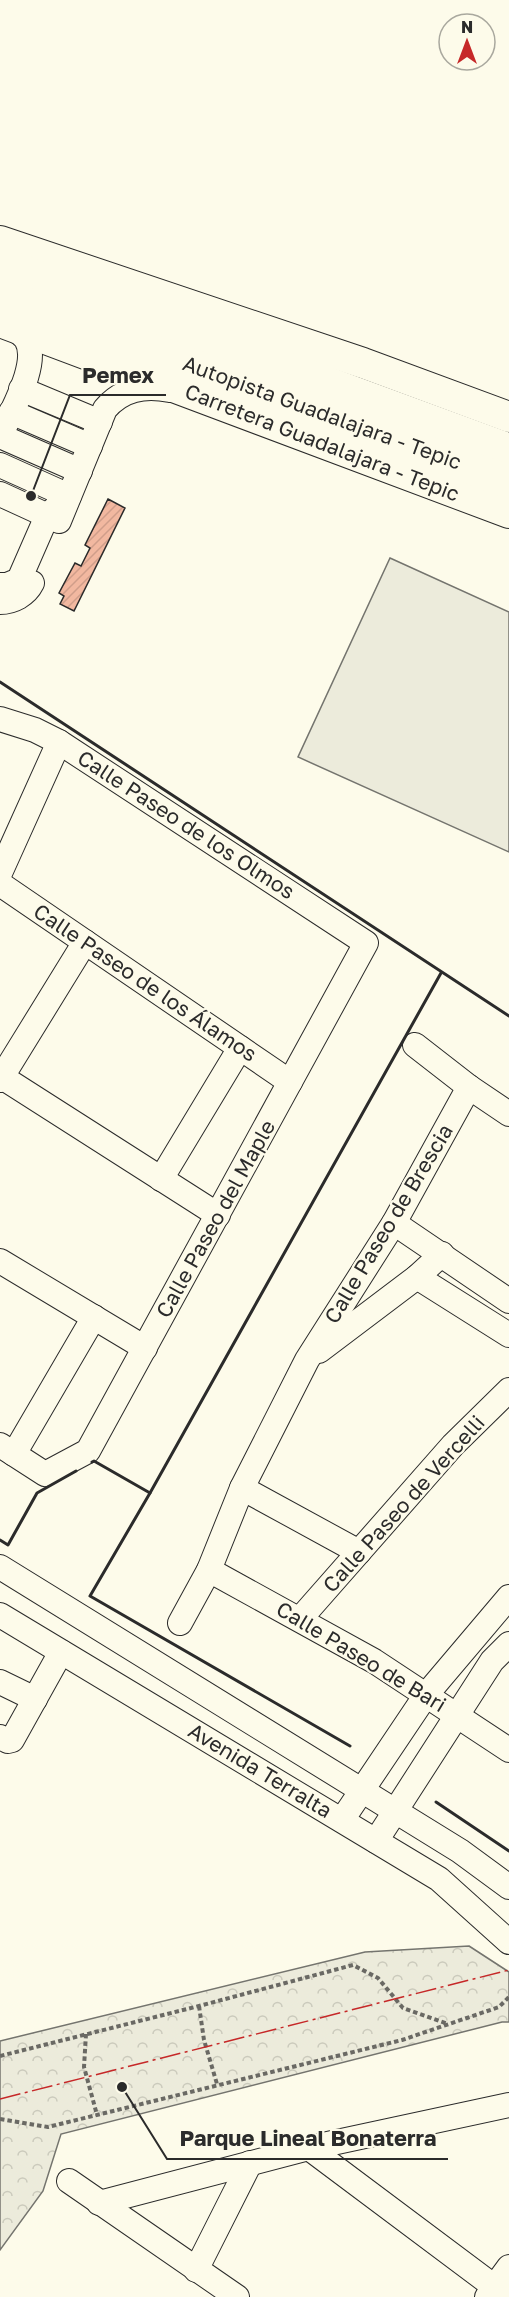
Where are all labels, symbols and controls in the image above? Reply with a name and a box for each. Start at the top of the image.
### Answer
north arrow [437,12,497,72]
text: N [461,17,473,37]
street label: Autopista Guadalajara - Tepic [180,349,465,475]
callout: Pemex [70,355,166,395]
text: Pemex [82,361,154,388]
street label: Carretera Guadalajara - Tepic [181,378,463,507]
street label: Calle Paseo de los Olmos [73,744,300,904]
street label: Calle Paseo de los Álamos [29,898,262,1067]
street label: Calle Paseo del Maple [150,1115,280,1322]
street label: Calle Paseo de Brescia [318,1119,458,1328]
street label: Calle Paseo de Vercelli [317,1409,490,1597]
street label: Calle Paseo de Bari [272,1595,451,1717]
street label: Avenida Terralta [184,1717,337,1823]
callout: Parque Lineal Bonaterra [167,2119,448,2159]
text: Parque Lineal Bonaterra [179,2124,437,2151]

